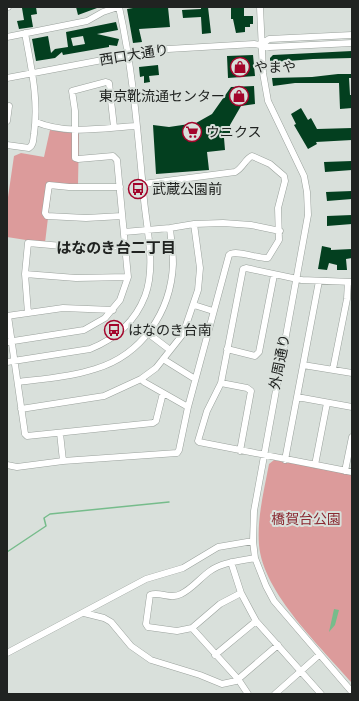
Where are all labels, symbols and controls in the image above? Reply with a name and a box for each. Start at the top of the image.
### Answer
street label: 西口大通り [98,41,170,69]
shop icon: やまや [229,56,251,78]
place label: やまや [254,59,296,76]
shop icon: 東京靴流通センター [228,85,250,107]
place label: 東京靴流通センター [99,88,225,105]
supermarket icon: ウニクス [181,121,203,143]
place label: ウニクス [206,124,262,141]
bus stop icon: 武蔵公園前 [127,178,149,200]
place label: 武蔵公園前 [152,181,222,198]
district label: はなのき台二丁目 [56,239,176,257]
bus stop icon: はなのき台南 [103,319,125,341]
place label: はなのき台南 [128,322,212,339]
street label: 外周通り [266,333,294,391]
park label: 橋賀台公園 [271,511,341,528]

